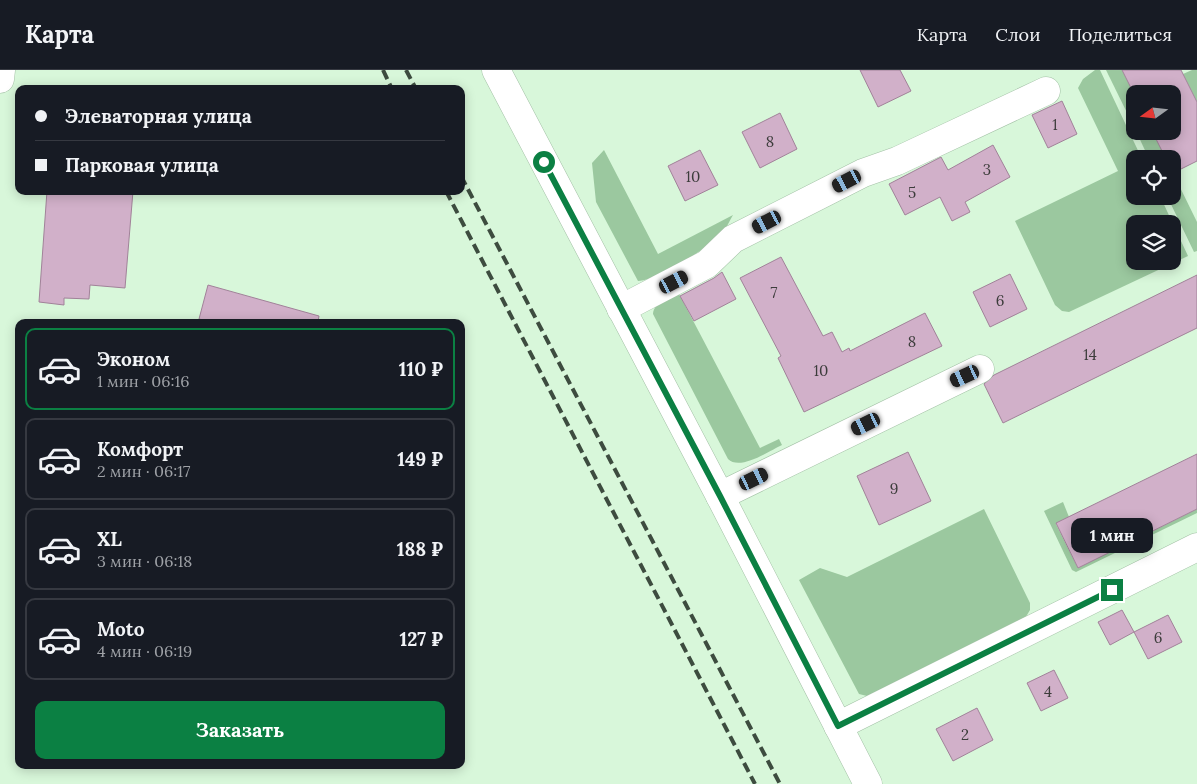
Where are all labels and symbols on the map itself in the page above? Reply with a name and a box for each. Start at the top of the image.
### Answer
north arrow [1126,85,1181,140]
house number: 1 [1052,115,1058,134]
house number: 8 [766,132,774,151]
route start [533,151,555,173]
house number: 3 [983,160,991,179]
house number: 10 [686,167,700,186]
car [830,168,863,194]
house number: 5 [908,183,916,202]
car [750,209,783,235]
car [657,269,690,295]
house number: 7 [771,283,778,302]
house number: 6 [996,291,1004,310]
house number: 8 [908,332,916,351]
house number: 14 [1083,345,1097,364]
house number: 10 [814,361,828,380]
car [948,363,981,389]
car [849,411,882,437]
car [737,466,770,492]
house number: 9 [890,479,898,498]
callout: 1 мин [1071,518,1153,552]
route end [1101,579,1123,601]
house number: 6 [1154,628,1162,647]
house number: 4 [1044,682,1052,701]
house number: 2 [961,725,969,744]

